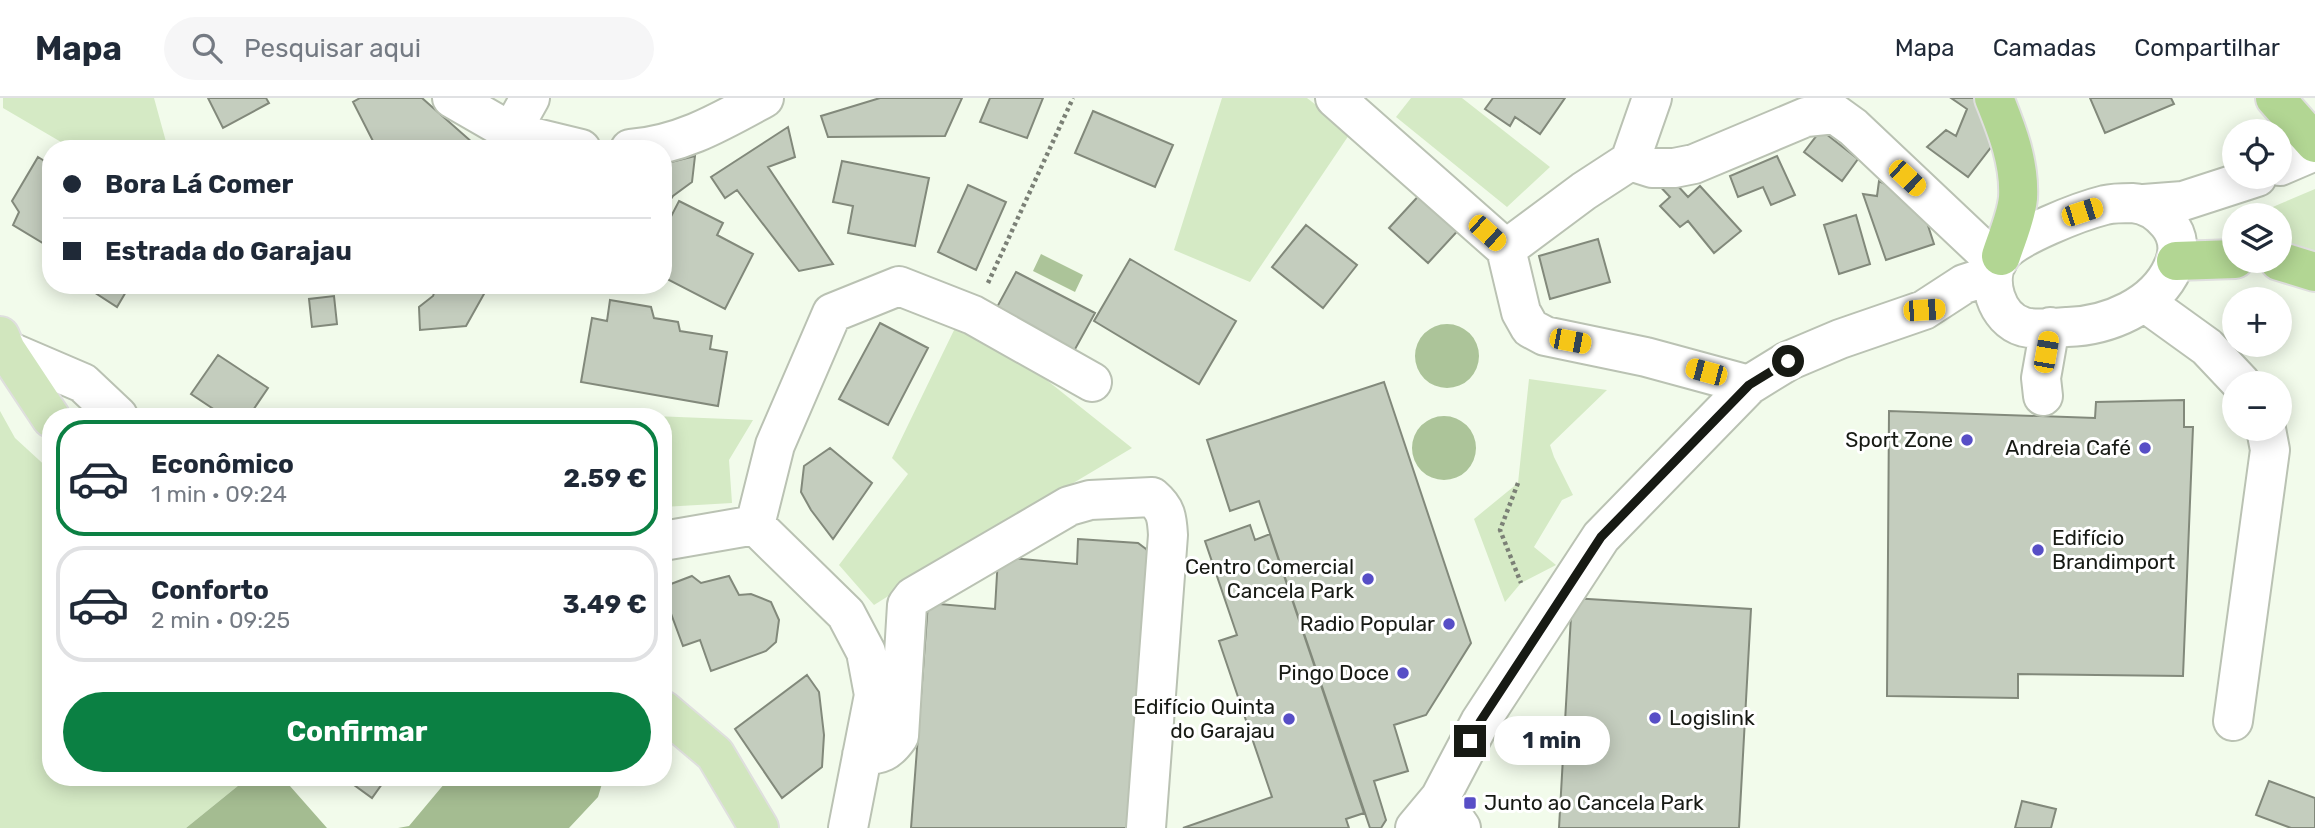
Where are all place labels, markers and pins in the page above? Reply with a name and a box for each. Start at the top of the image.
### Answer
place label: Sport Zone [1845,427,1953,452]
marker: Sport Zone [1959,432,1975,448]
place label: Andreia Café [2005,435,2131,460]
marker: Andreia Café [2137,440,2153,456]
place label: Edifício Brandimport [2052,525,2175,574]
marker: Edifício Brandimport [2030,542,2046,558]
place label: Centro Comercial Cancela Park [1185,554,1354,603]
marker: Centro Comercial Cancela Park [1360,571,1376,587]
place label: Radio Popular [1300,611,1435,636]
marker: Radio Popular [1441,616,1457,632]
place label: Pingo Doce [1278,660,1389,685]
marker: Pingo Doce [1395,665,1411,681]
place label: Edifício Quinta do Garajau [1133,694,1275,743]
place label: Logislink [1669,705,1755,730]
marker: Logislink [1647,710,1663,726]
marker: Edifício Quinta do Garajau [1281,711,1297,727]
place label: Junto ao Cancela Park [1484,790,1704,815]
marker: Junto ao Cancela Park [1462,795,1478,811]

